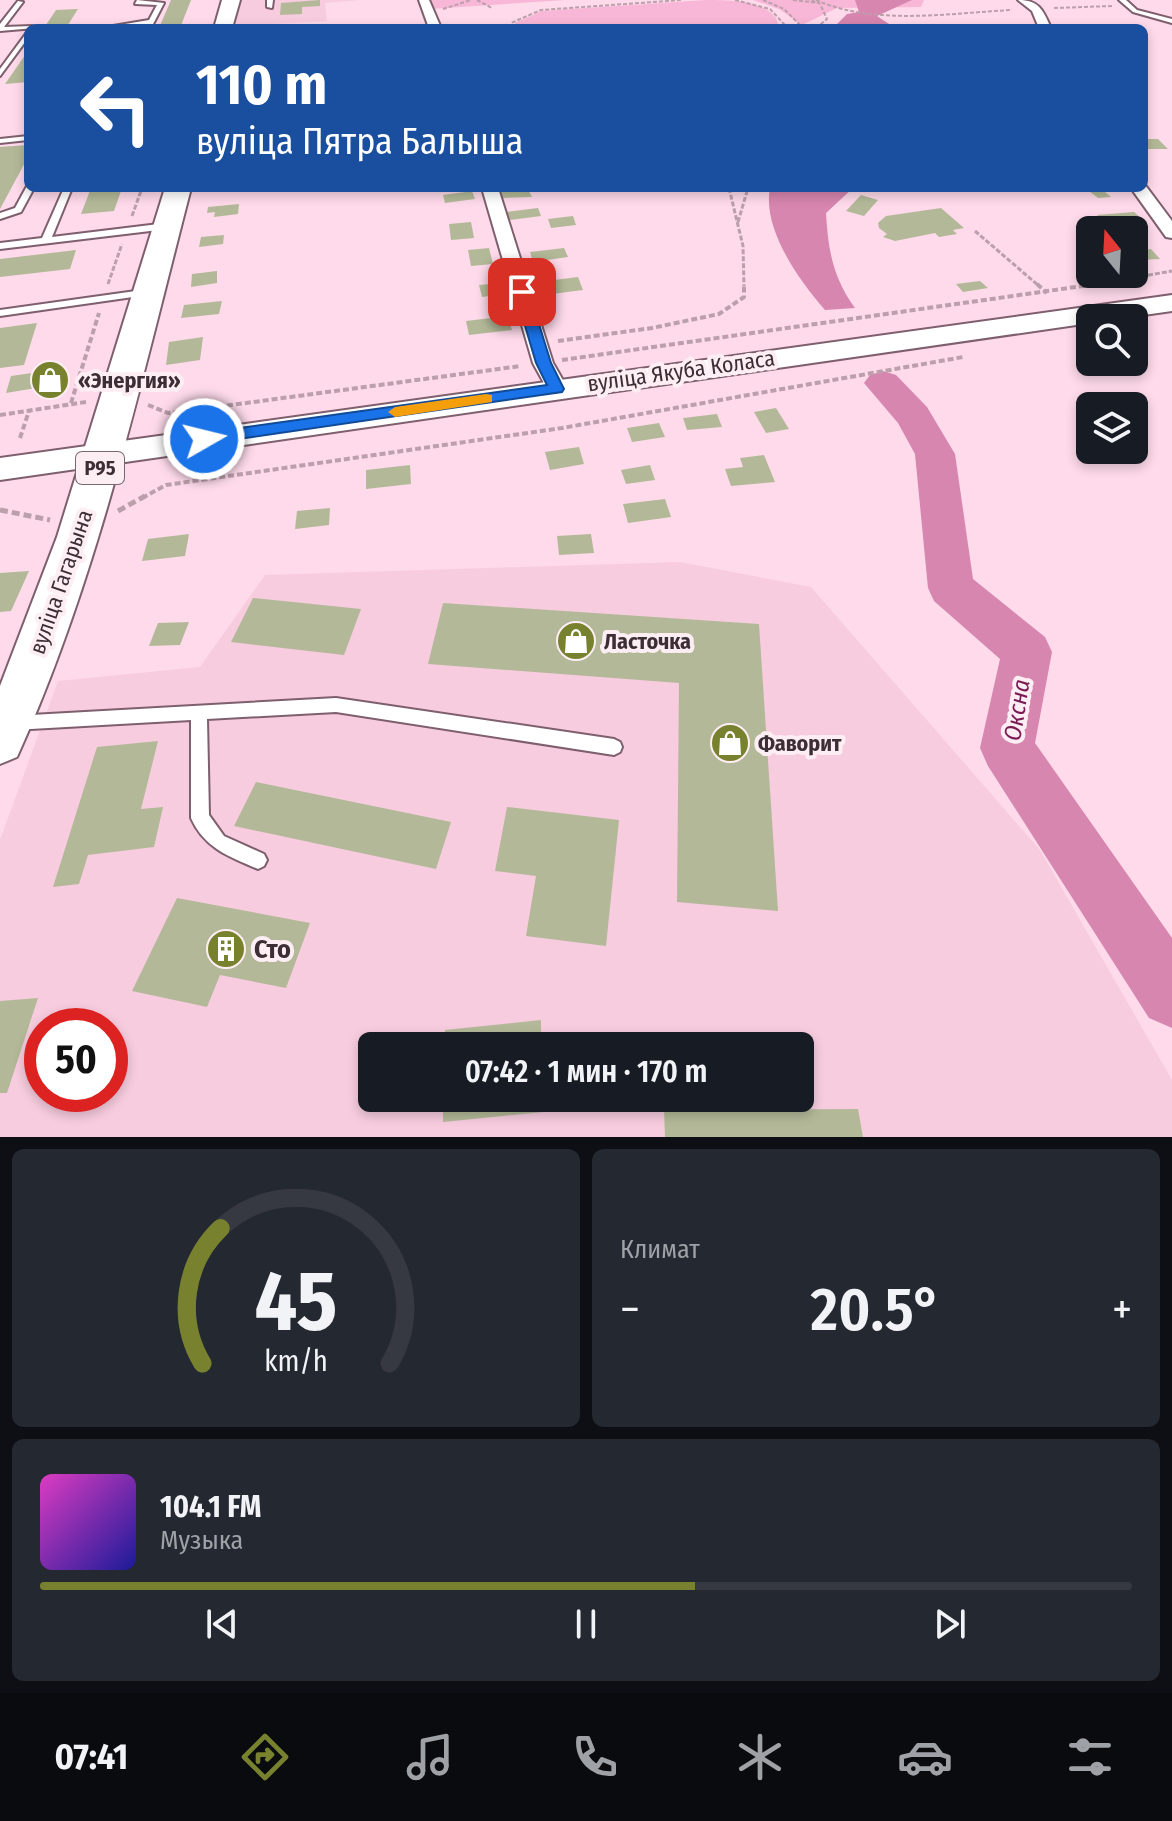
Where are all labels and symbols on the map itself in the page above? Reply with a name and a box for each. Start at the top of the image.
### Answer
north arrow [1076,216,1148,288]
pin [488,258,556,326]
street label: вуліца Якуба Коласа [586,344,776,398]
shop icon: «Энергия» [29,359,71,401]
place label: «Энергия» [78,367,181,394]
position arrow [162,397,246,481]
road number: Р95 [76,452,124,484]
street label: вуліца Гагарына [24,506,98,658]
shop icon: Ласточка [555,620,597,662]
place label: Ласточка [604,628,691,655]
water label: Оксна [998,677,1036,743]
shop icon: Фаворит [709,722,751,764]
place label: Фаворит [758,730,842,757]
building icon: Сто [205,928,247,970]
place label: Сто [254,934,291,965]
speed limit sign: 50 [24,1008,128,1112]

